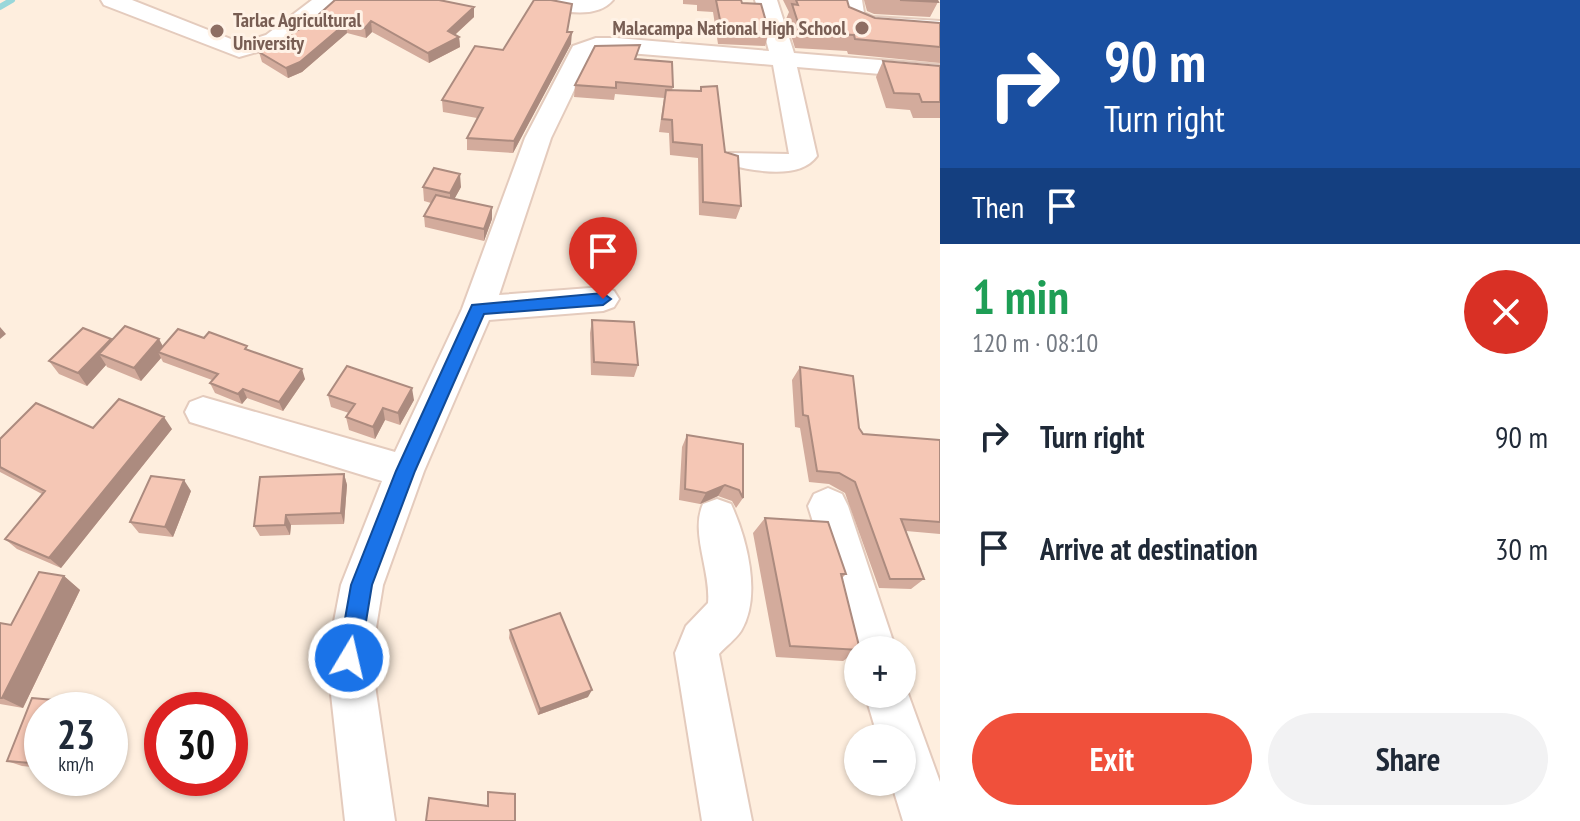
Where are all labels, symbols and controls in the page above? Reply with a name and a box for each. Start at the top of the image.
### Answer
place label: Tarlac Agricultural University [233,7,362,56]
place label: Malacampa National High School [613,15,846,41]
marker: Malacampa National High School [853,19,871,37]
marker: Tarlac Agricultural University [208,22,226,40]
text: 90 m [1104,25,1206,97]
icon: right [972,32,1076,136]
text: Turn right [1104,95,1225,142]
icon: arrive [1040,184,1084,228]
text: Then [972,187,1024,226]
pin [569,217,637,299]
icon: arrive [581,229,625,273]
text: 1 min [972,265,1069,327]
button: close [1464,270,1548,354]
text: 120 m · 08:10 [972,326,1098,359]
icon: right [972,414,1016,458]
text: Turn right [1040,417,1144,456]
text: 90 m [1495,417,1548,456]
icon: arrive [972,526,1016,570]
text: Arrive at destination [1040,529,1258,568]
text: 30 m [1495,529,1548,568]
position arrow [307,616,391,700]
map controls [844,636,916,796]
button: + [844,636,916,708]
speed limit sign: 30 [144,692,248,796]
text: 23 [57,708,95,760]
button: Exit [972,713,1252,805]
button: Share [1268,713,1548,805]
button: − [844,724,916,796]
text: km/h [58,751,94,777]

